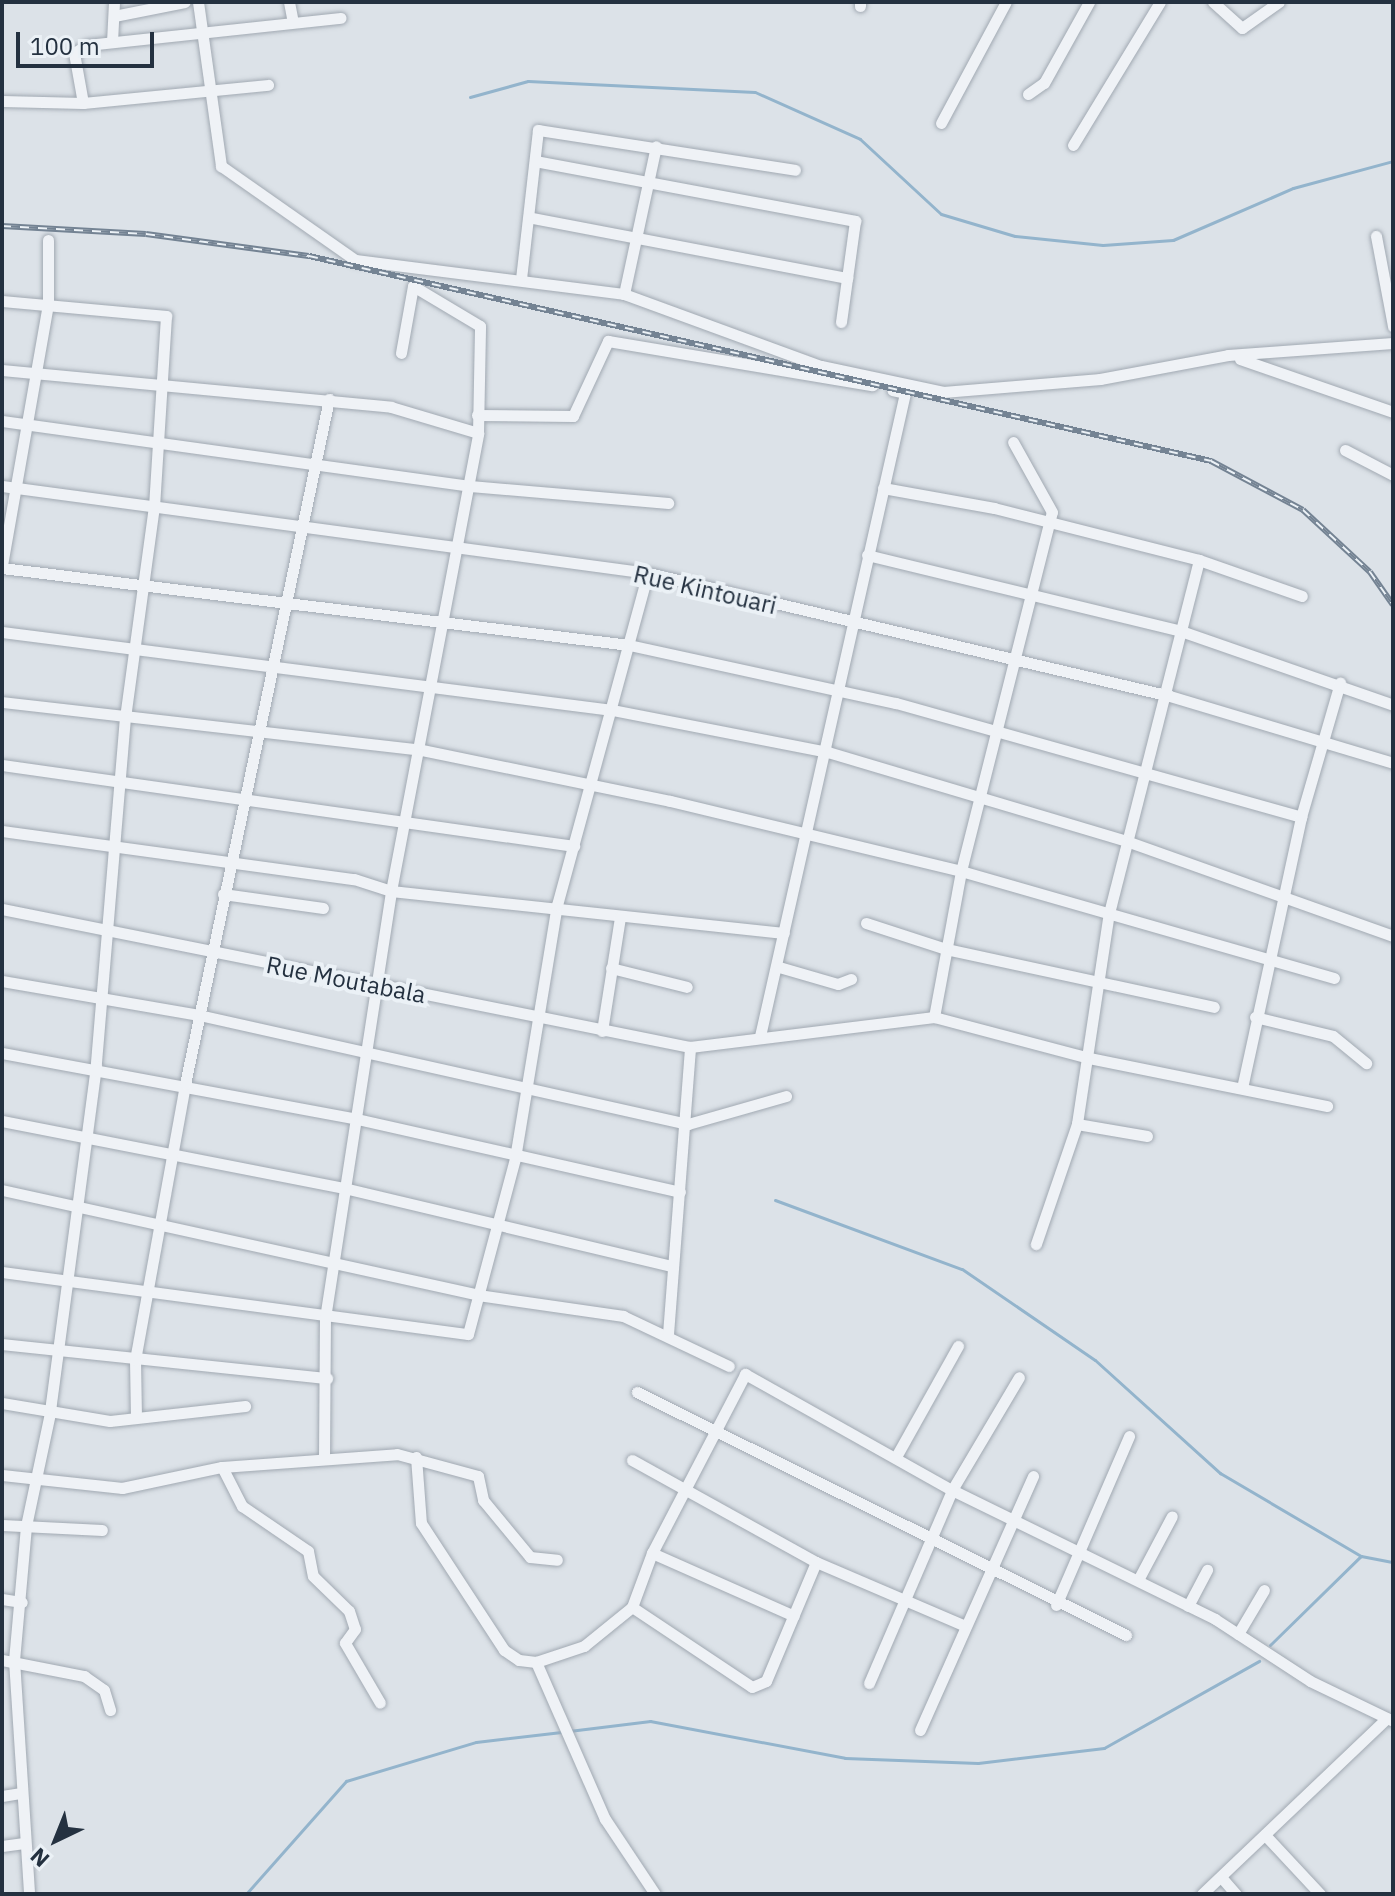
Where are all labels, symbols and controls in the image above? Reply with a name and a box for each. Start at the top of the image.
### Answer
scale bar [20,16,158,66]
text: 100 m [30,30,100,62]
street label: Rue Kintouari [631,560,779,620]
street label: Rue Moutabala [264,950,428,1010]
north arrow [16,1800,96,1880]
text: N [24,1842,55,1874]

